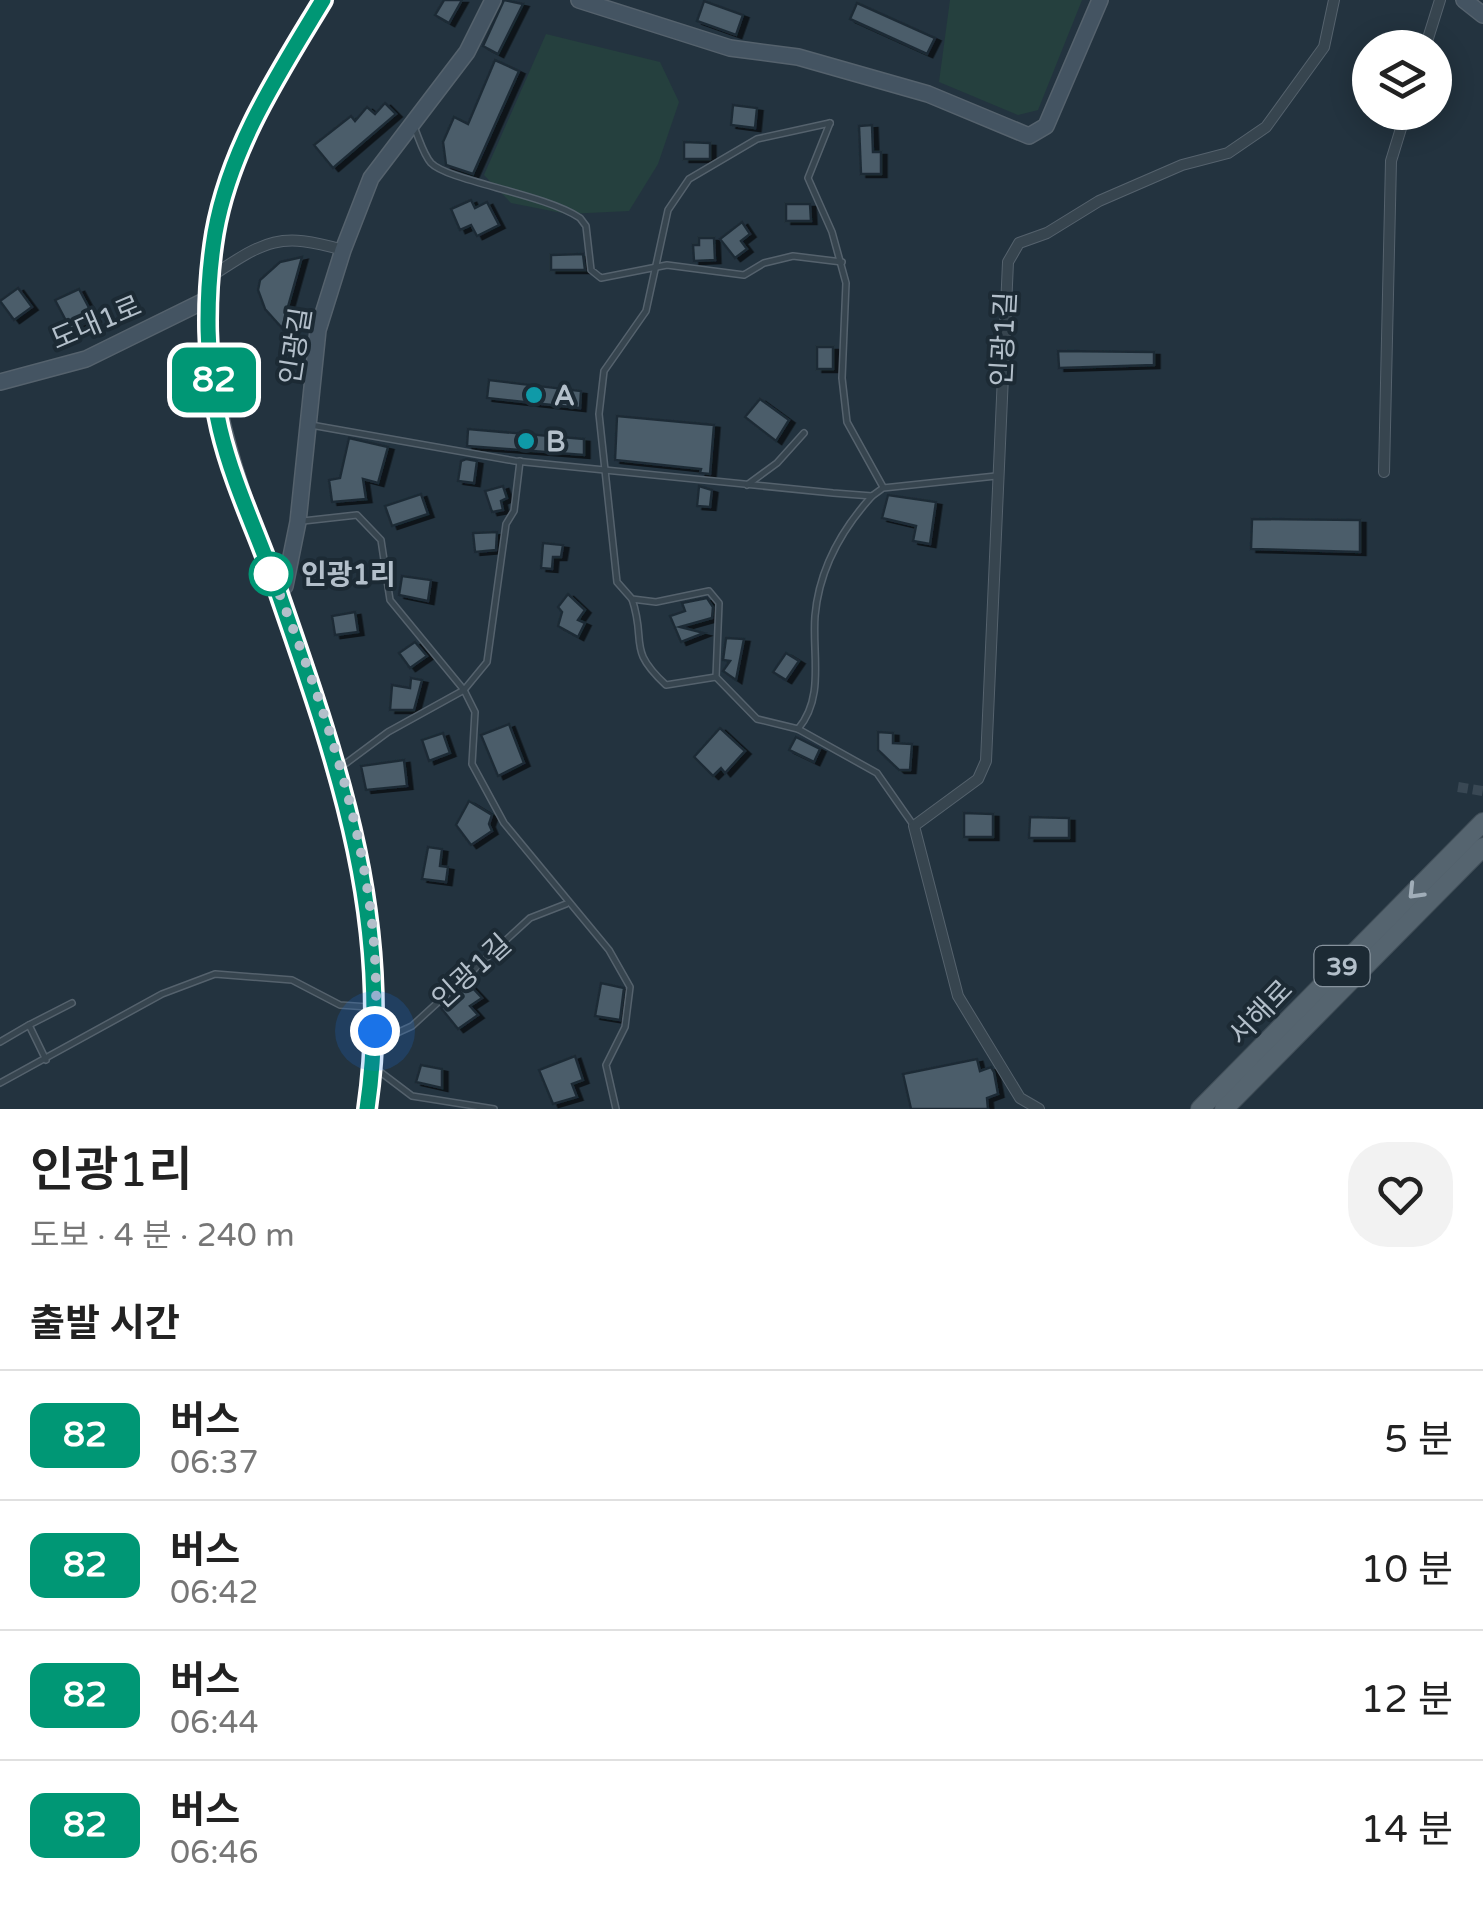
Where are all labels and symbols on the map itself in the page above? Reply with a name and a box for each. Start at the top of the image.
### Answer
street label: 도대1로 [46,289,147,357]
street label: 인광1길 [985,291,1023,387]
street label: 인광길 [273,305,319,387]
line badge: 82 [169,348,259,412]
place label: A [554,379,575,413]
marker: A [523,384,545,406]
place label: B [546,425,565,459]
marker: B [515,430,537,452]
marker: 인광1리 [250,553,292,595]
place label: 인광1리 [301,558,396,592]
one-way arrow [1409,880,1427,898]
street label: 인광1길 [425,927,518,1016]
road number: 39 [1314,946,1370,986]
street label: 서해로 [1222,973,1300,1052]
your location [350,1006,400,1056]

